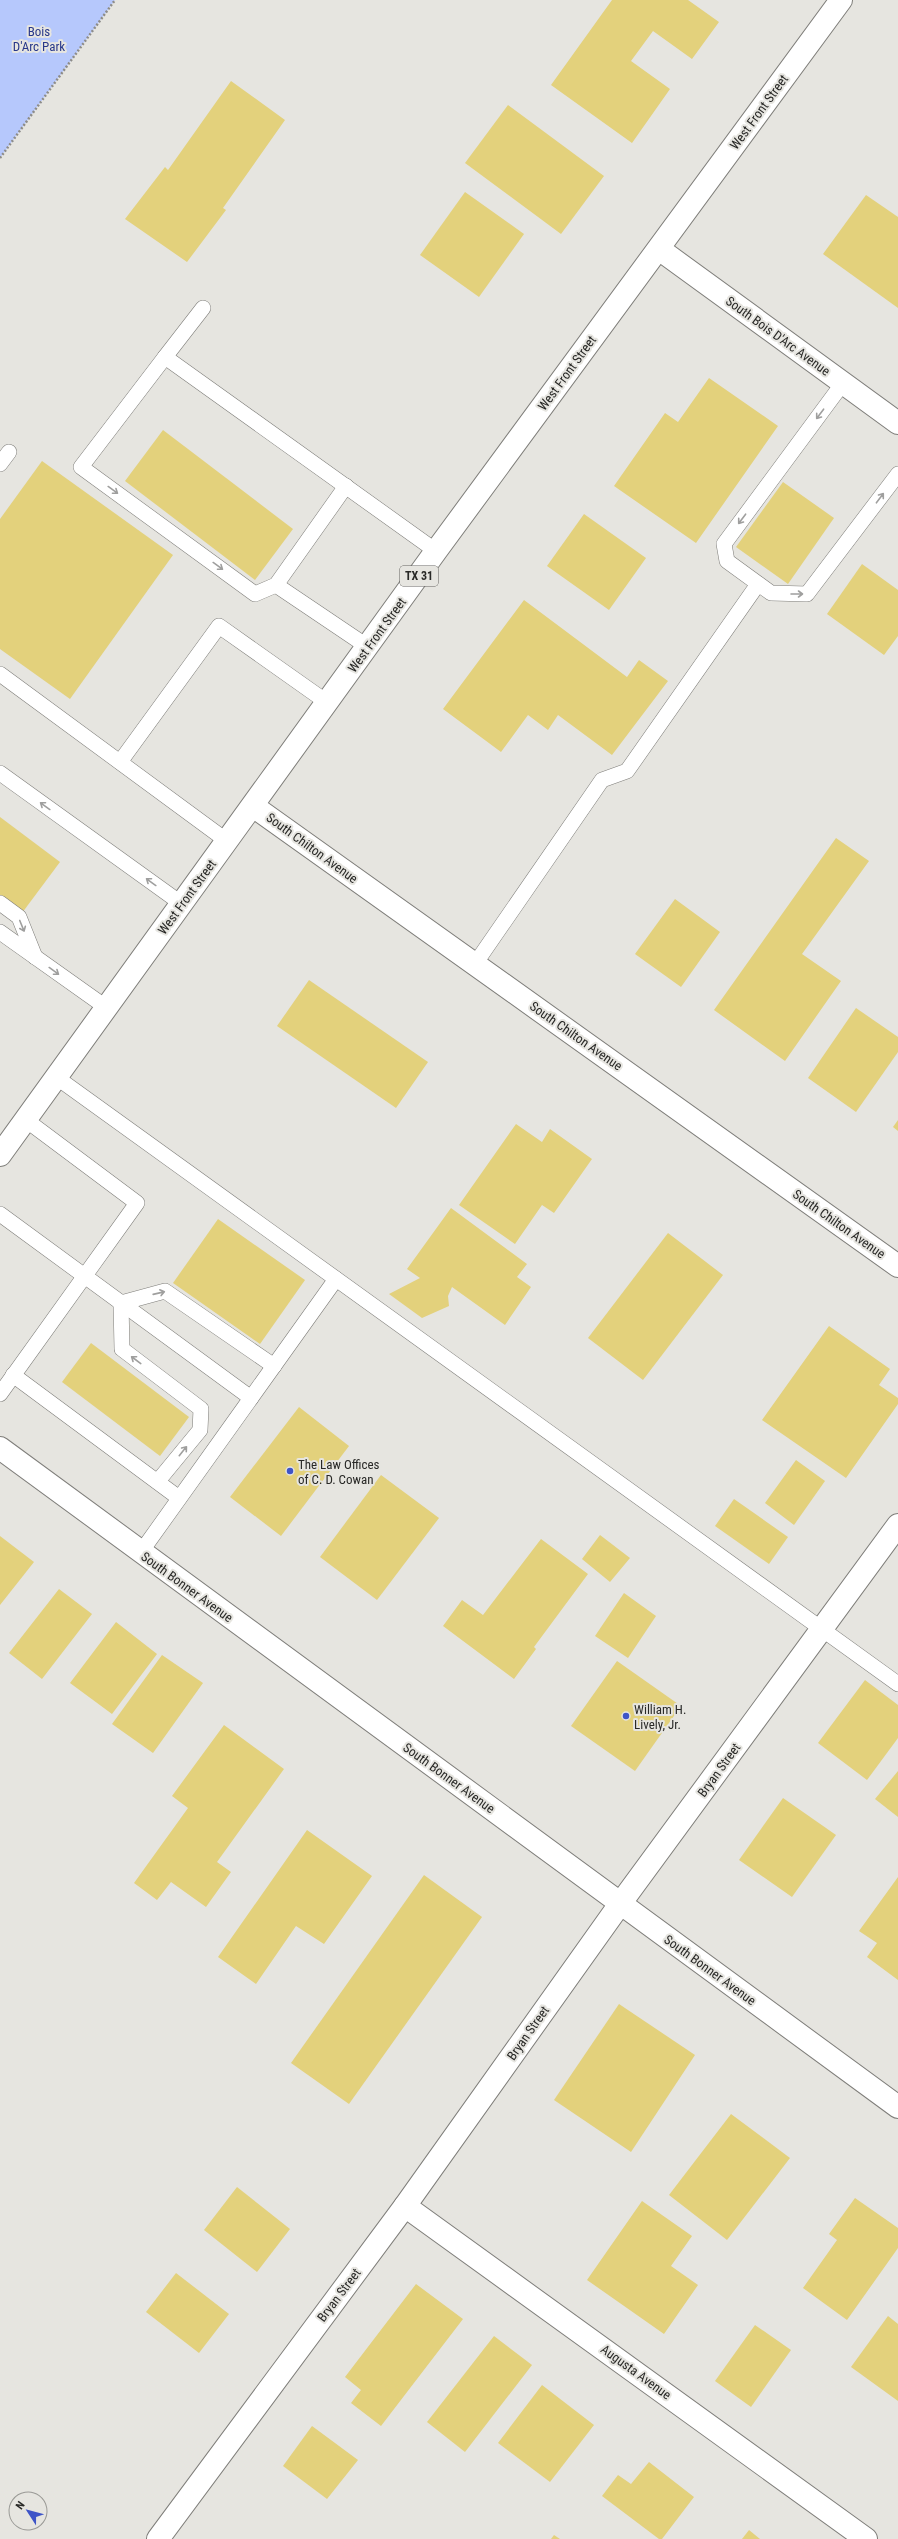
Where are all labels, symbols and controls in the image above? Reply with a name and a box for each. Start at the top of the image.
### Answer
park label: Bois D'Arc Park [13,24,65,54]
street label: West Front Street [727,72,791,152]
street label: South Bois D'Arc Avenue [723,293,833,379]
street label: West Front Street [535,333,599,413]
one-way arrow [815,409,824,420]
one-way arrow [107,486,118,494]
one-way arrow [876,492,884,503]
one-way arrow [738,513,746,524]
one-way arrow [212,562,223,571]
road number: TX 31 [400,566,438,586]
one-way arrow [790,590,803,597]
street label: West Front Street [345,595,409,675]
one-way arrow [40,802,51,810]
street label: South Chilton Avenue [263,810,361,886]
street label: West Front Street [155,857,219,937]
one-way arrow [145,878,156,886]
one-way arrow [19,920,27,932]
one-way arrow [49,967,60,975]
street label: South Chilton Avenue [527,999,625,1073]
street label: South Chilton Avenue [790,1187,888,1261]
one-way arrow [152,1289,165,1297]
one-way arrow [131,1355,142,1364]
one-way arrow [178,1446,187,1457]
place label: The Law Offices of C. D. Cowan [298,1457,380,1487]
marker: The Law Offices of C. D. Cowan [285,1466,295,1476]
street label: South Bonner Avenue [138,1549,236,1625]
place label: William H. Lively, Jr. [634,1702,686,1732]
marker: William H. Lively, Jr. [621,1711,631,1721]
street label: South Bonner Avenue [400,1740,498,1816]
street label: Bryan Street [695,1740,744,1800]
street label: South Bonner Avenue [661,1932,759,2008]
street label: Bryan Street [504,2003,552,2063]
street label: Bryan Street [314,2265,364,2324]
street label: Augusta Avenue [598,2342,674,2402]
north arrow [8,2491,48,2531]
text: N [13,2499,28,2512]

